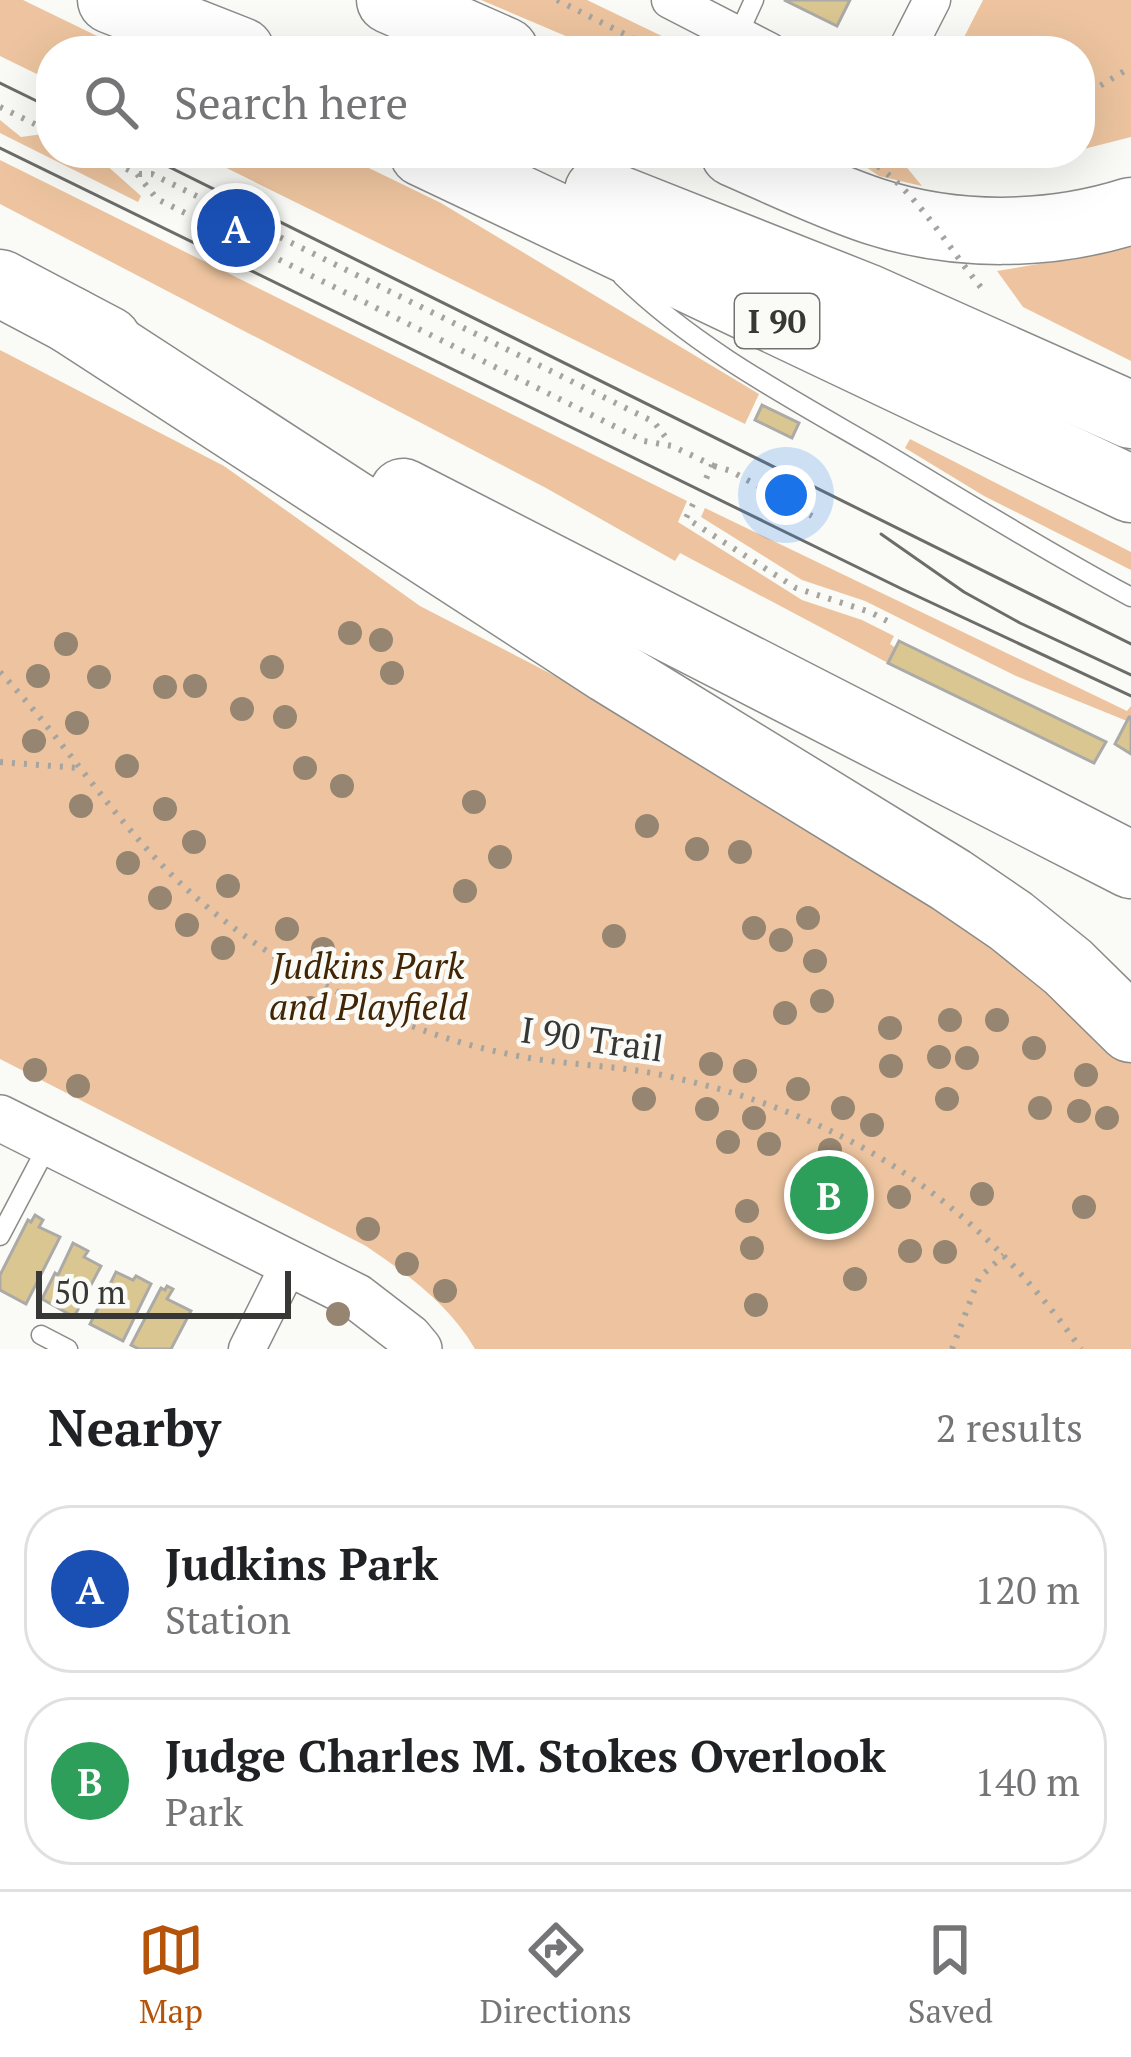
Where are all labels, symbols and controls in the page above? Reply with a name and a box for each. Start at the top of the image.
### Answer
search box [36,36,1095,168]
icon: search [78,69,144,135]
text: Search here [174,72,408,132]
pin: A [197,183,275,273]
road number: I 90 [735,294,819,348]
your location [756,465,816,525]
park label: Judkins Park and Playfield [269,942,468,1030]
street label: I 90 Trail [518,1005,666,1072]
pin: B [790,1150,868,1240]
scale bar [36,1265,291,1318]
text: 50 m [54,1270,126,1313]
text: Nearby [48,1393,221,1461]
text: 2 results [936,1401,1083,1453]
text: Judkins Park [165,1533,438,1593]
text: A [76,1563,104,1615]
text: 120 m [975,1563,1080,1615]
text: Station [165,1593,291,1645]
text: Judge Charles M. Stokes Overlook [165,1725,886,1785]
text: B [77,1755,103,1807]
text: 140 m [975,1755,1080,1807]
text: Park [165,1785,243,1837]
tab: Map [138,1917,204,2032]
tab: Directions [480,1917,632,2032]
tab: Saved [908,1917,993,2032]

